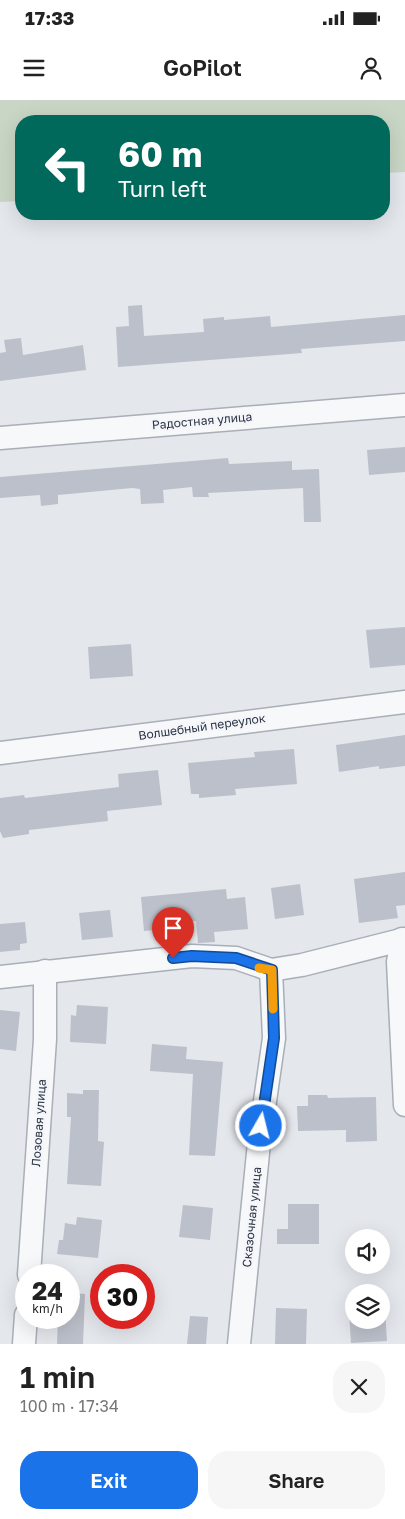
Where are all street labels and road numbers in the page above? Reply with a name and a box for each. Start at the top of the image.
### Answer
street label: Радостная улица [151,409,253,432]
street label: Волшебный переулок [137,710,267,743]
street label: Лозовая улица [28,1079,49,1167]
street label: Сказочная улица [239,1166,264,1268]

